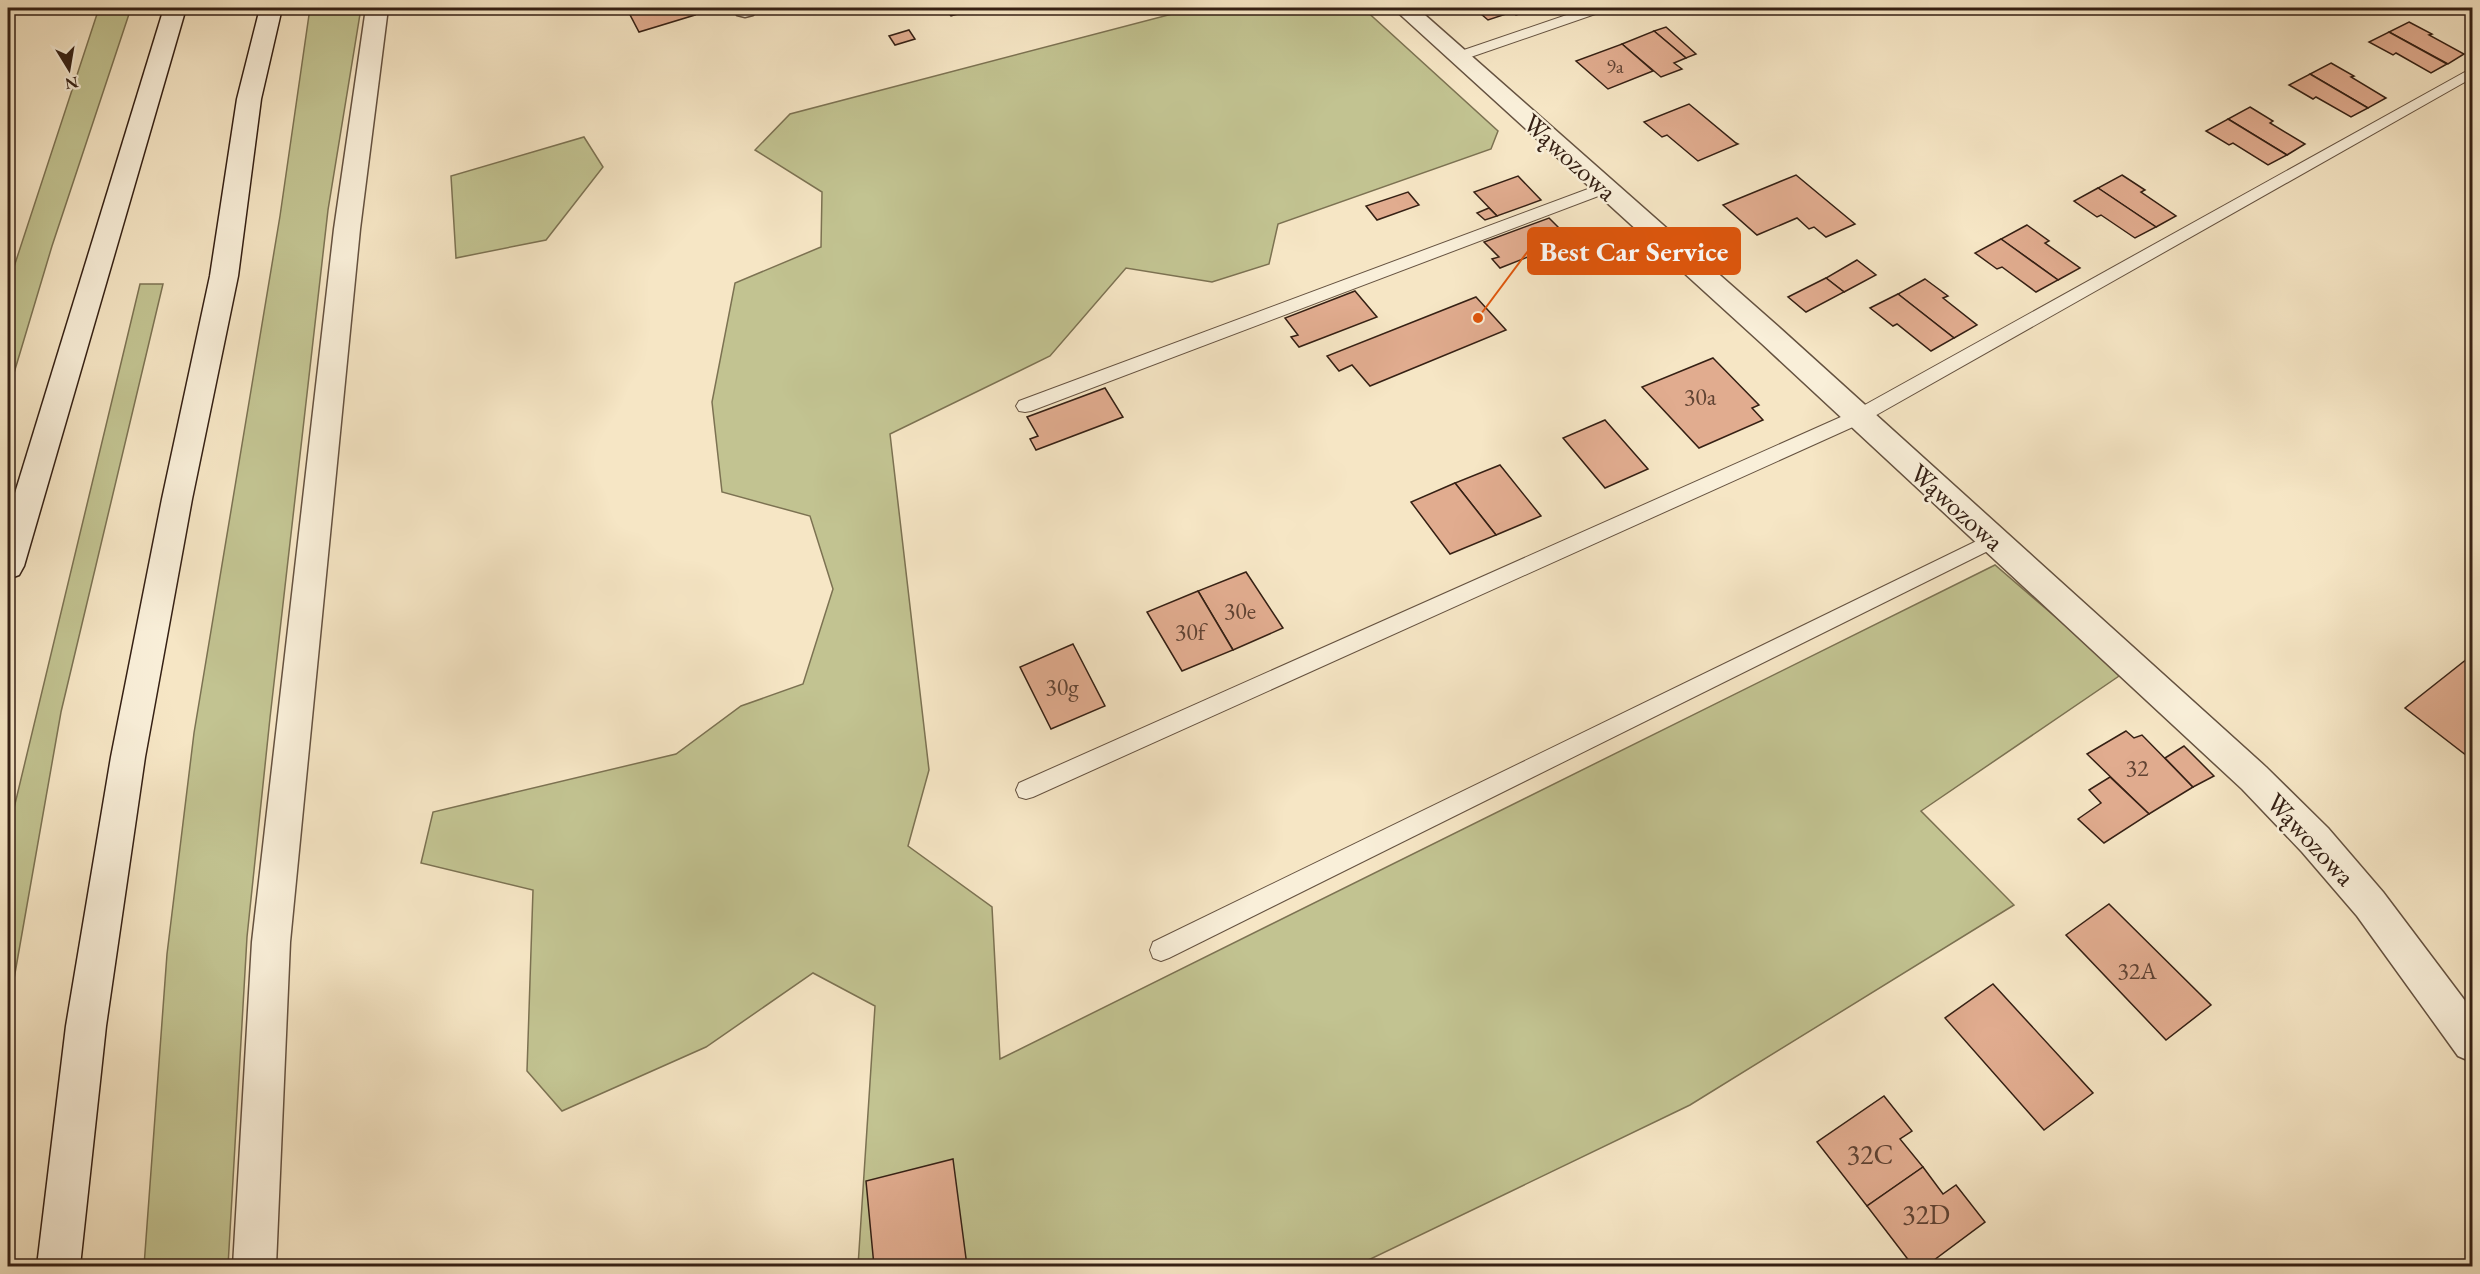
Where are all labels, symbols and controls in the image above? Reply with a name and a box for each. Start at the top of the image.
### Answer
north arrow [39,39,99,99]
house number: 9a [1606,53,1624,79]
text: N [63,72,80,95]
street label: Wąwozowa [1516,106,1625,209]
callout: Best Car Service [1528,228,1740,274]
text: Best Car Service [1540,233,1728,269]
house number: 30a [1684,381,1717,412]
street label: Wąwozowa [1903,456,2012,559]
house number: 30e [1224,595,1256,626]
house number: 30f [1175,616,1209,647]
house number: 30g [1045,671,1079,702]
house number: 32 [2125,752,2149,783]
street label: Wąwozowa [2259,785,2363,893]
house number: 32A [2117,955,2157,986]
house number: 32C [1847,1136,1893,1172]
house number: 32D [1902,1196,1950,1232]

